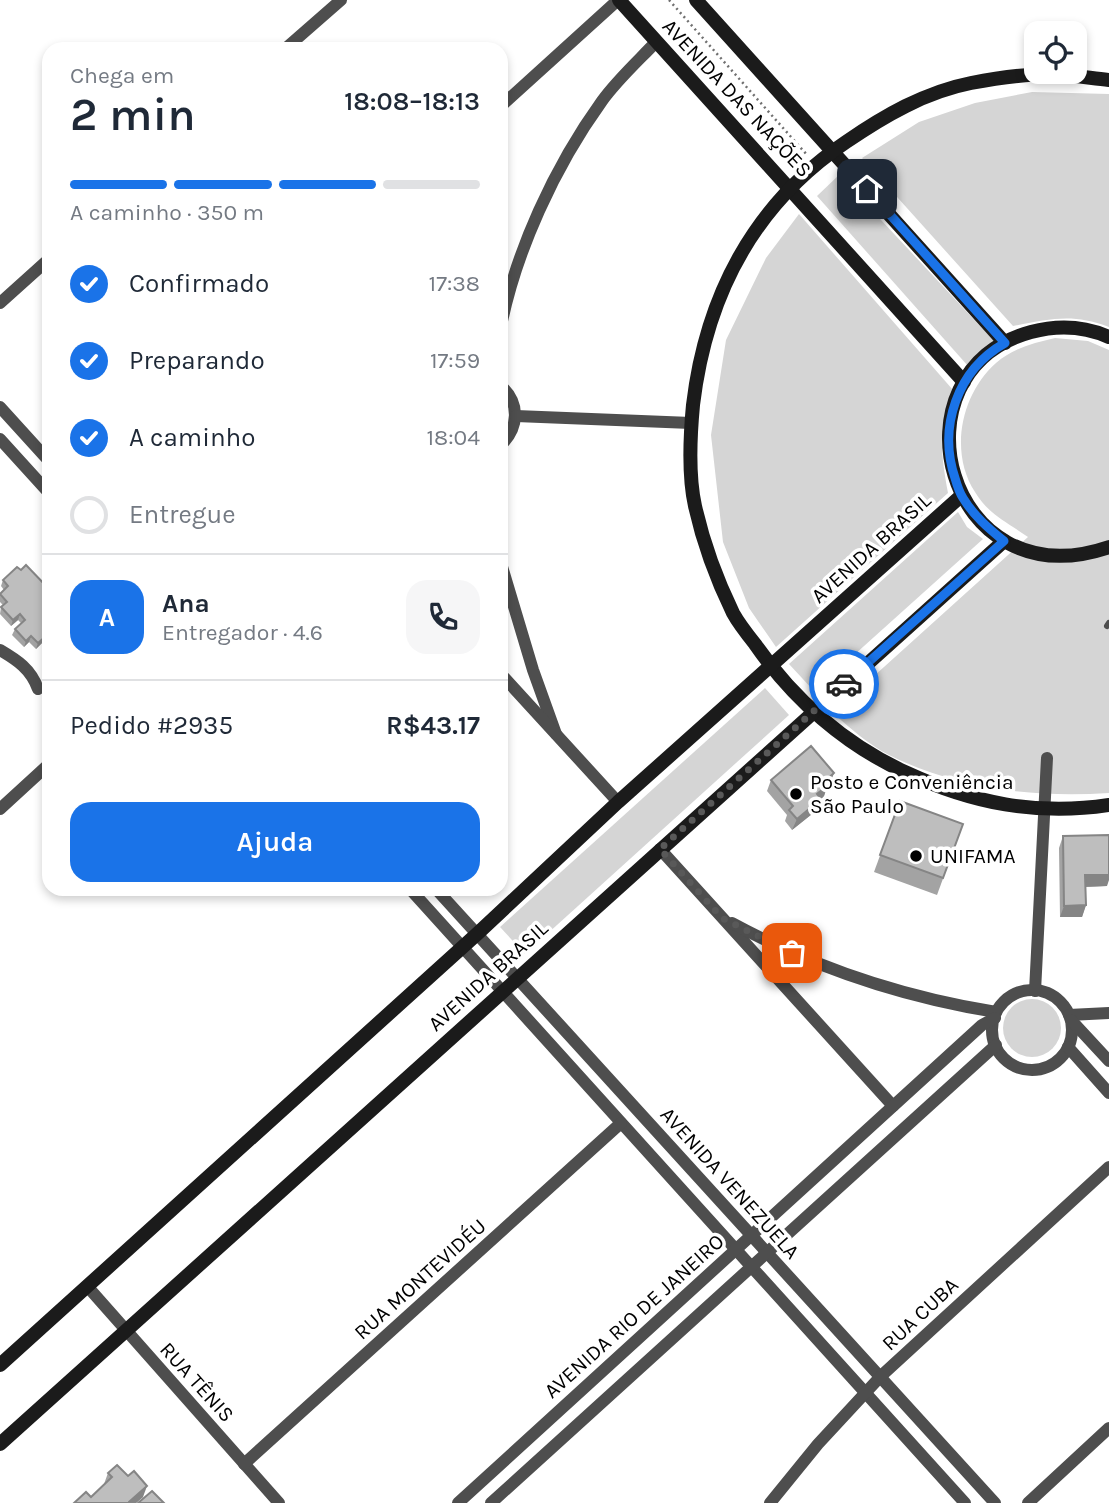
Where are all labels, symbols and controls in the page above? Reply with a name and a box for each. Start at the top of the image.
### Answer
street label: AVENIDA DAS NAÇÕES [658,14,816,182]
map controls [1024,21,1087,84]
button: locate [1024,21,1087,84]
text: Chega em [70,62,174,89]
text: 18:08–18:13 [344,86,480,117]
text: 2 min [70,88,196,142]
pin [837,159,897,219]
icon: home [848,170,886,208]
text: A caminho · 350 m [70,199,264,226]
icon: check [70,265,108,303]
text: Confirmado [129,268,269,299]
text: 17:38 [429,270,480,297]
icon: check [70,342,108,380]
text: Preparando [129,345,265,376]
text: 17:59 [430,347,480,374]
icon: check [70,419,108,457]
text: A caminho [129,422,256,453]
text: 18:04 [426,424,480,451]
street label: AVENIDA BRASIL [806,488,936,608]
text: Entregue [129,499,236,530]
button: phone [406,580,480,654]
text: Ana [162,588,210,619]
text: A [99,602,115,633]
text: Entregador · 4.6 [162,619,323,646]
courier [809,649,879,719]
icon: car [825,665,863,703]
text: Pedido #2935 [70,710,233,741]
text: R$43.17 [386,710,480,741]
place label: Posto e Conveniência São Paulo [810,770,1014,818]
marker: Posto e Conveniência São Paulo [788,786,804,802]
button: Ajuda [70,802,480,882]
place label: UNIFAMA [930,844,1016,868]
marker: UNIFAMA [908,848,924,864]
street label: AVENIDA BRASIL [423,916,553,1036]
pin [762,923,822,983]
icon: bag [773,934,811,972]
street label: AVENIDA VENEZUELA [656,1102,804,1264]
street label: RUA MONTEVIDÉU [349,1214,491,1344]
street label: AVENIDA RIO DE JANEIRO [539,1229,729,1403]
street label: RUA CUBA [877,1273,963,1355]
street label: RUA TÊNIS [155,1337,239,1427]

